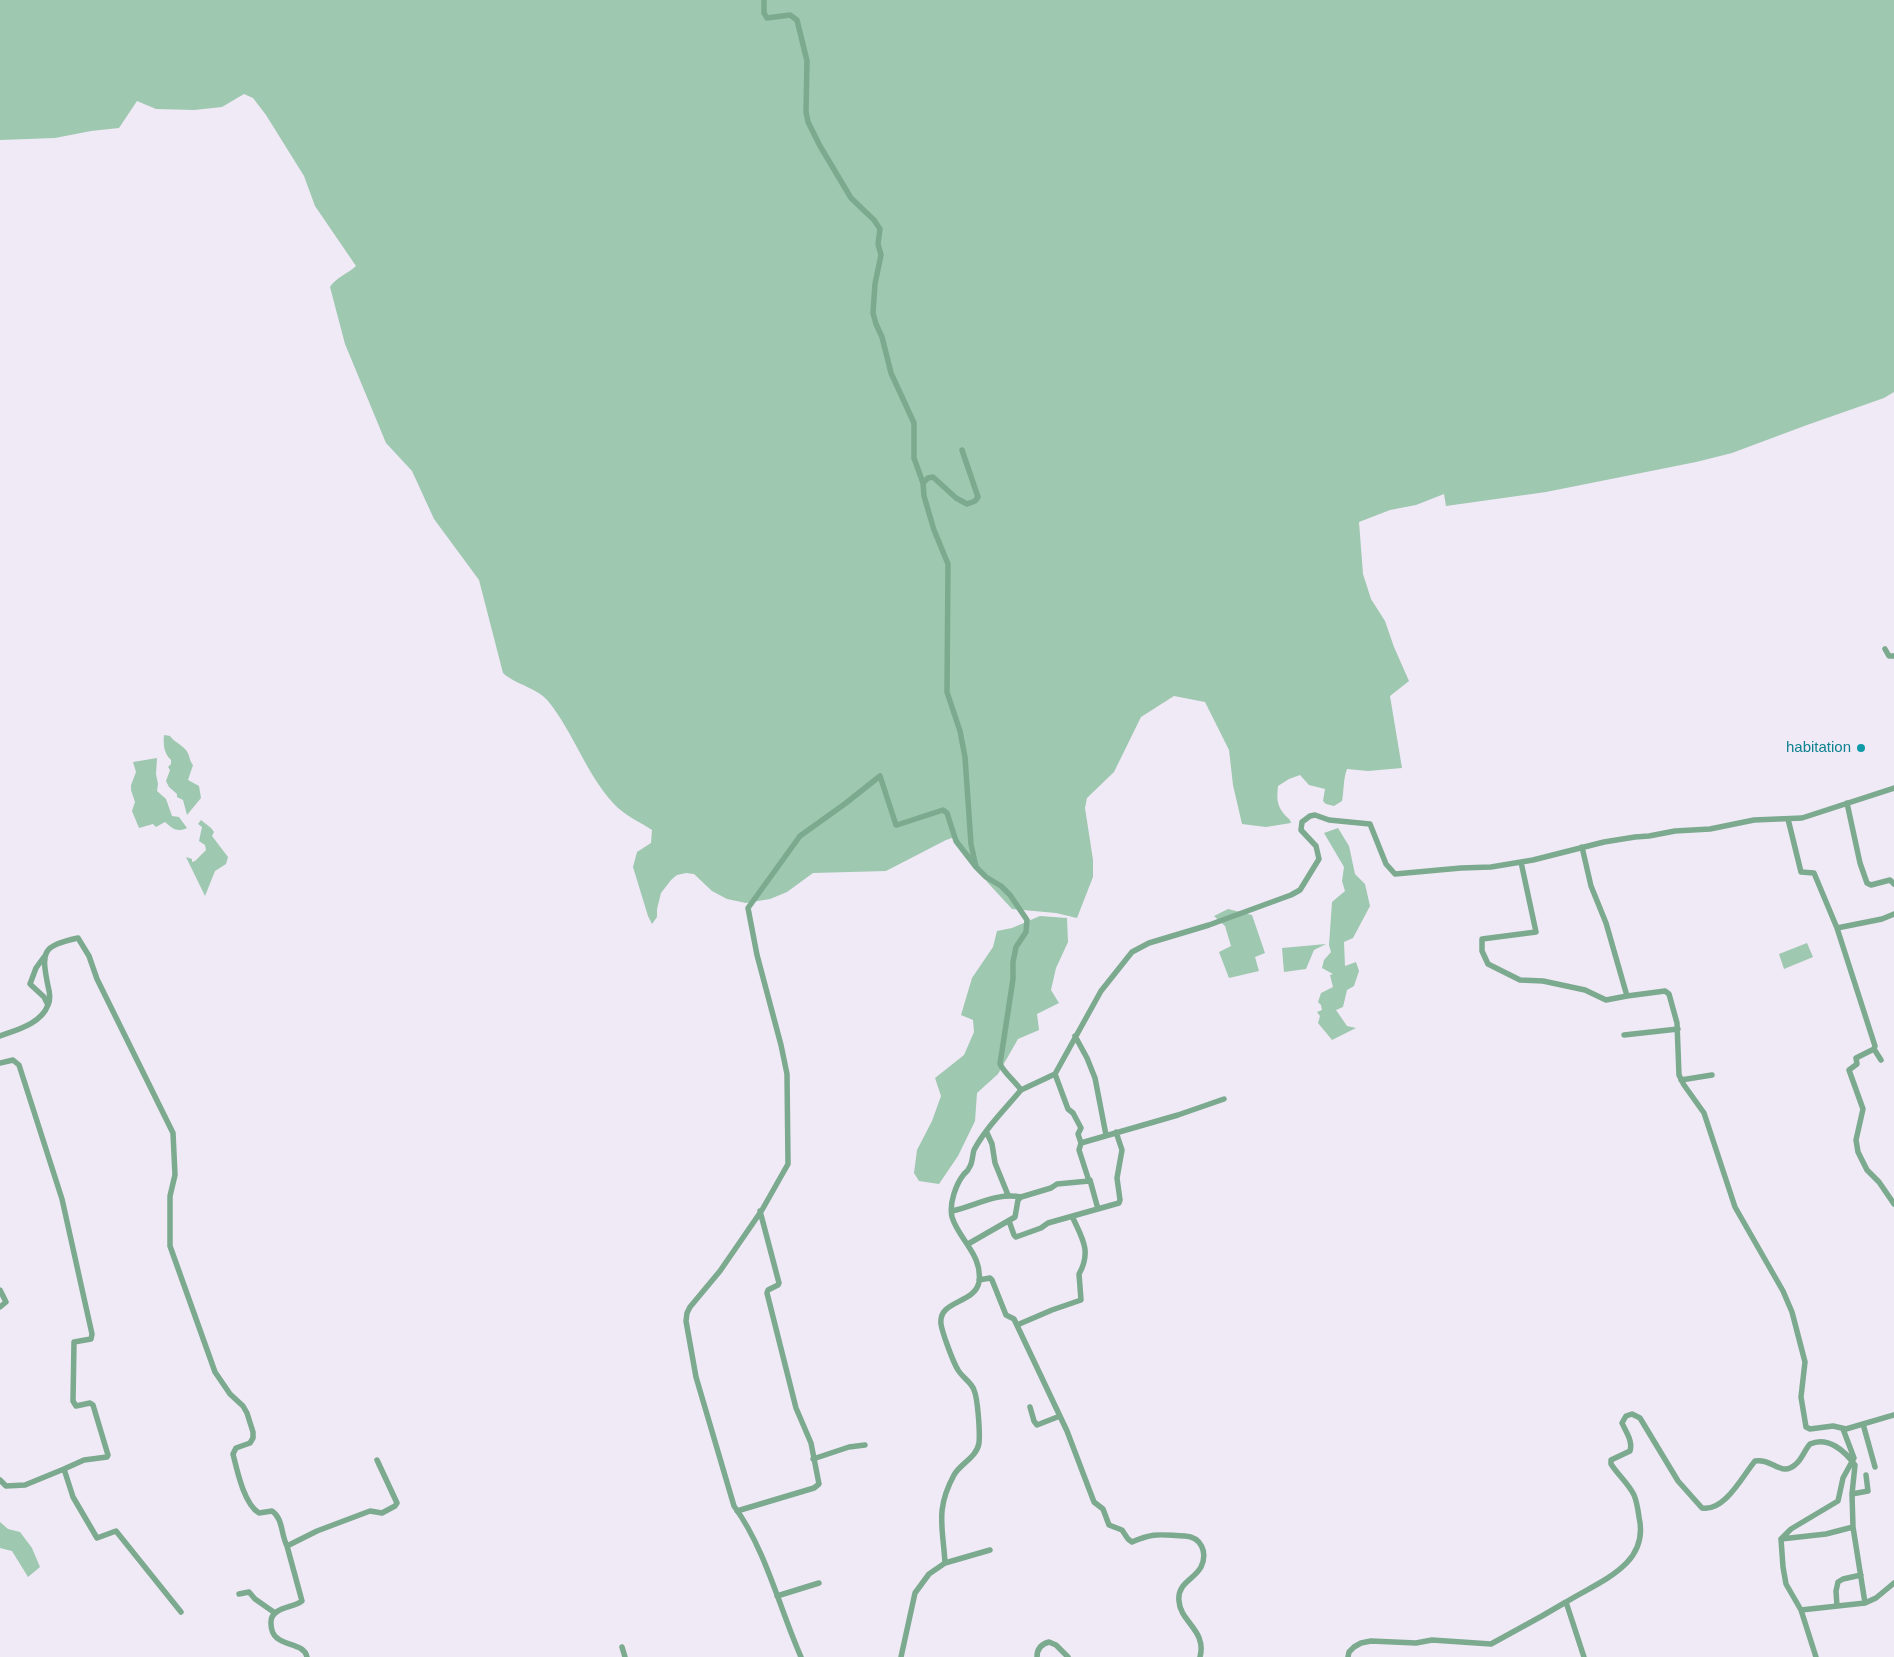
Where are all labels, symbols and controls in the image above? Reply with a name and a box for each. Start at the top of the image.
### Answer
place label: habitation [1786,739,1851,757]
marker: habitation [1855,742,1867,754]

